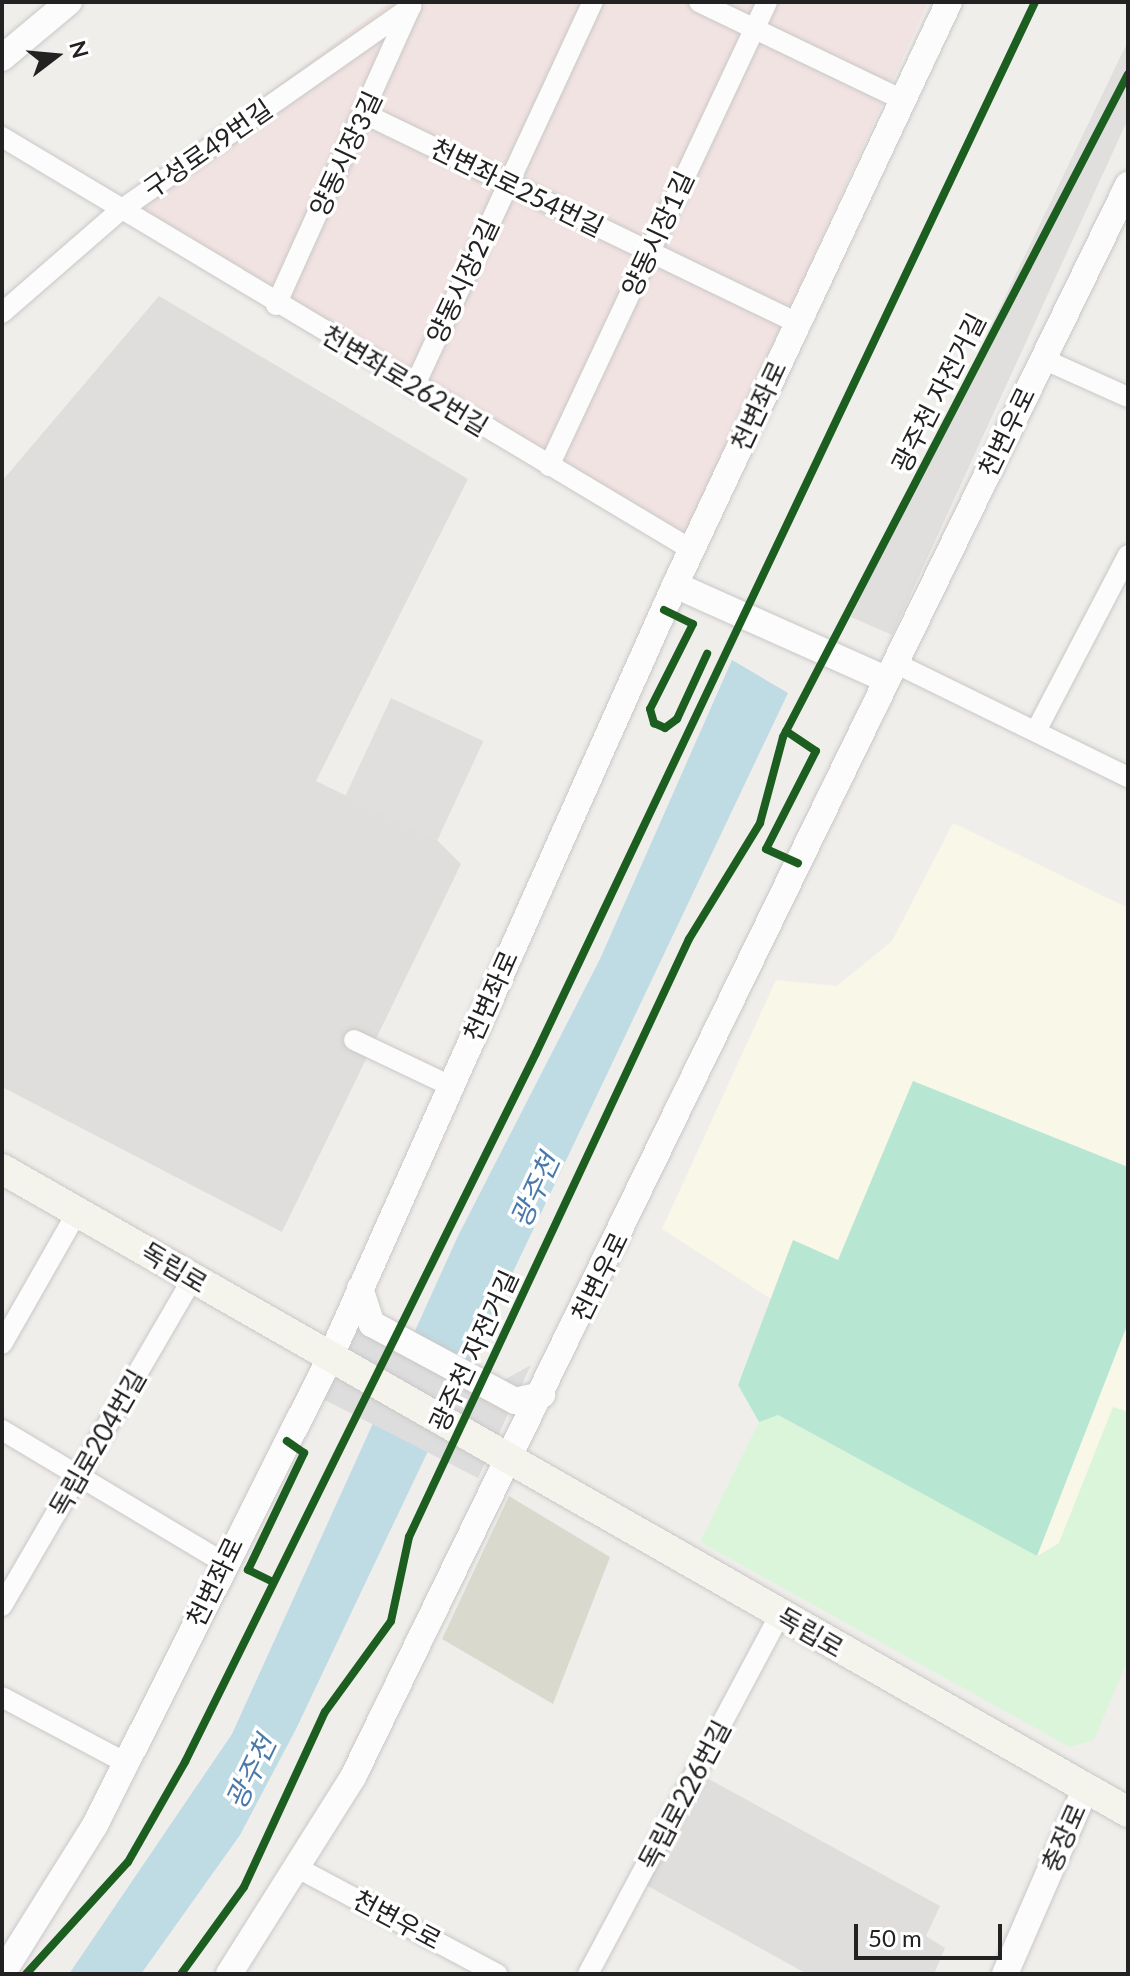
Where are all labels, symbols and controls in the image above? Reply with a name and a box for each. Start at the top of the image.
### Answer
north arrow [16,16,96,96]
text: N [64,37,95,61]
street label: 양동시장3길 [303,86,389,222]
street label: 구성로49번길 [138,93,278,205]
street label: 천변좌로254번길 [425,133,609,243]
street label: 양동시장1길 [615,166,701,302]
street label: 양동시장2길 [420,213,506,349]
street label: 광주천 자전거길 [886,308,992,478]
street label: 천변좌로262번길 [316,319,494,443]
street label: 천변좌로 [725,356,793,456]
street label: 천변우로 [972,382,1042,482]
street label: 천변좌로 [457,946,525,1046]
water label: 광주천 [502,1148,566,1232]
street label: 천변우로 [565,1227,635,1327]
street label: 독립로 [135,1236,213,1300]
street label: 광주천 자전거길 [423,1266,525,1436]
street label: 독립로204번길 [43,1364,153,1522]
street label: 천변좌로 [180,1532,250,1632]
street label: 독립로 [771,1602,849,1664]
street label: 독립로226번길 [633,1715,737,1875]
water label: 광주천 [218,1730,282,1814]
street label: 충장로 [1035,1799,1093,1877]
street label: 천변우로 [347,1884,447,1956]
scale bar [858,1908,1006,1958]
text: 50 m [868,1923,922,1952]

